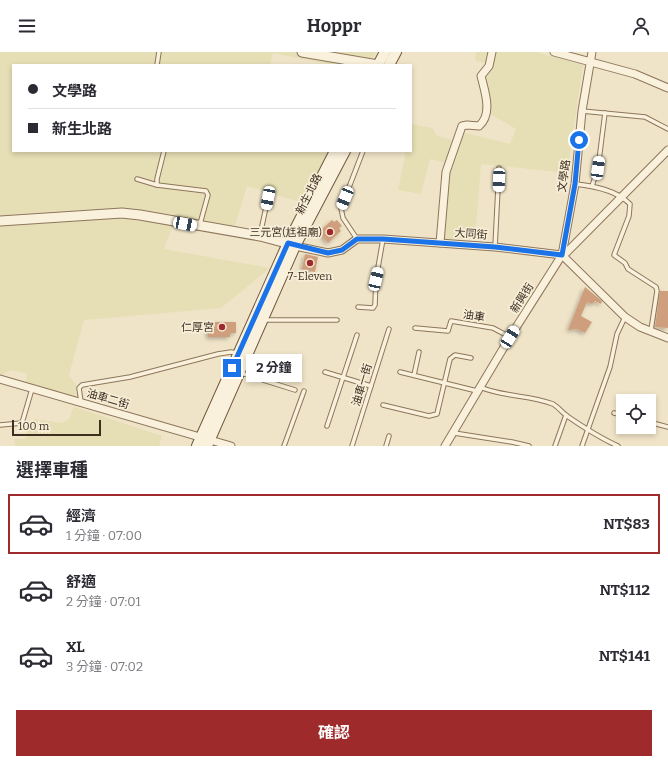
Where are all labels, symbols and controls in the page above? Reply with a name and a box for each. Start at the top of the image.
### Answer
icon: menu [16,15,38,37]
text: Hoppr [307,15,361,37]
icon: person [630,15,652,37]
text: 文學路 [52,82,97,100]
text: 新生北路 [52,120,112,138]
route start [570,131,588,149]
car [590,155,606,181]
street label: 文學路 [555,159,573,193]
car [493,168,505,192]
street label: 新生北路 [293,171,325,217]
car [260,185,276,211]
car [335,185,355,211]
car [172,216,198,232]
place label: 三元宮(尪祖廟) [249,226,322,239]
street label: 大同街 [454,226,488,242]
marker: 三元宮(尪祖廟) [325,227,335,237]
marker: 7-Eleven [305,258,315,268]
car [367,266,385,292]
place label: 7-Eleven [288,270,332,283]
street label: 新興街 [508,281,536,315]
street label: 油車 [462,308,486,324]
place label: 仁厚宮 [181,321,214,334]
marker: 仁厚宮 [217,322,227,332]
car [499,324,521,350]
callout: 2 分鐘 [246,354,302,382]
route end [223,359,241,377]
text: 2 分鐘 [256,360,292,375]
street label: 油車一街 [349,362,375,408]
street label: 油車二街 [85,387,131,411]
map controls [616,394,656,434]
button: locate [616,394,656,434]
scale bar [12,418,101,437]
text: 100 m [18,420,49,433]
text: 選擇車種 [16,459,88,481]
icon: car [18,506,54,542]
text: 經濟 [66,507,96,525]
text: NT$83 [603,515,650,533]
text: 1 分鐘 · 07:00 [66,528,142,543]
icon: car [18,572,54,608]
text: 舒適 [66,573,96,591]
text: NT$112 [599,581,650,599]
text: 2 分鐘 · 07:01 [66,594,141,609]
icon: car [18,638,54,674]
text: XL [66,638,85,656]
text: NT$141 [599,647,650,665]
text: 3 分鐘 · 07:02 [66,659,143,674]
button: 確認 [16,710,652,756]

